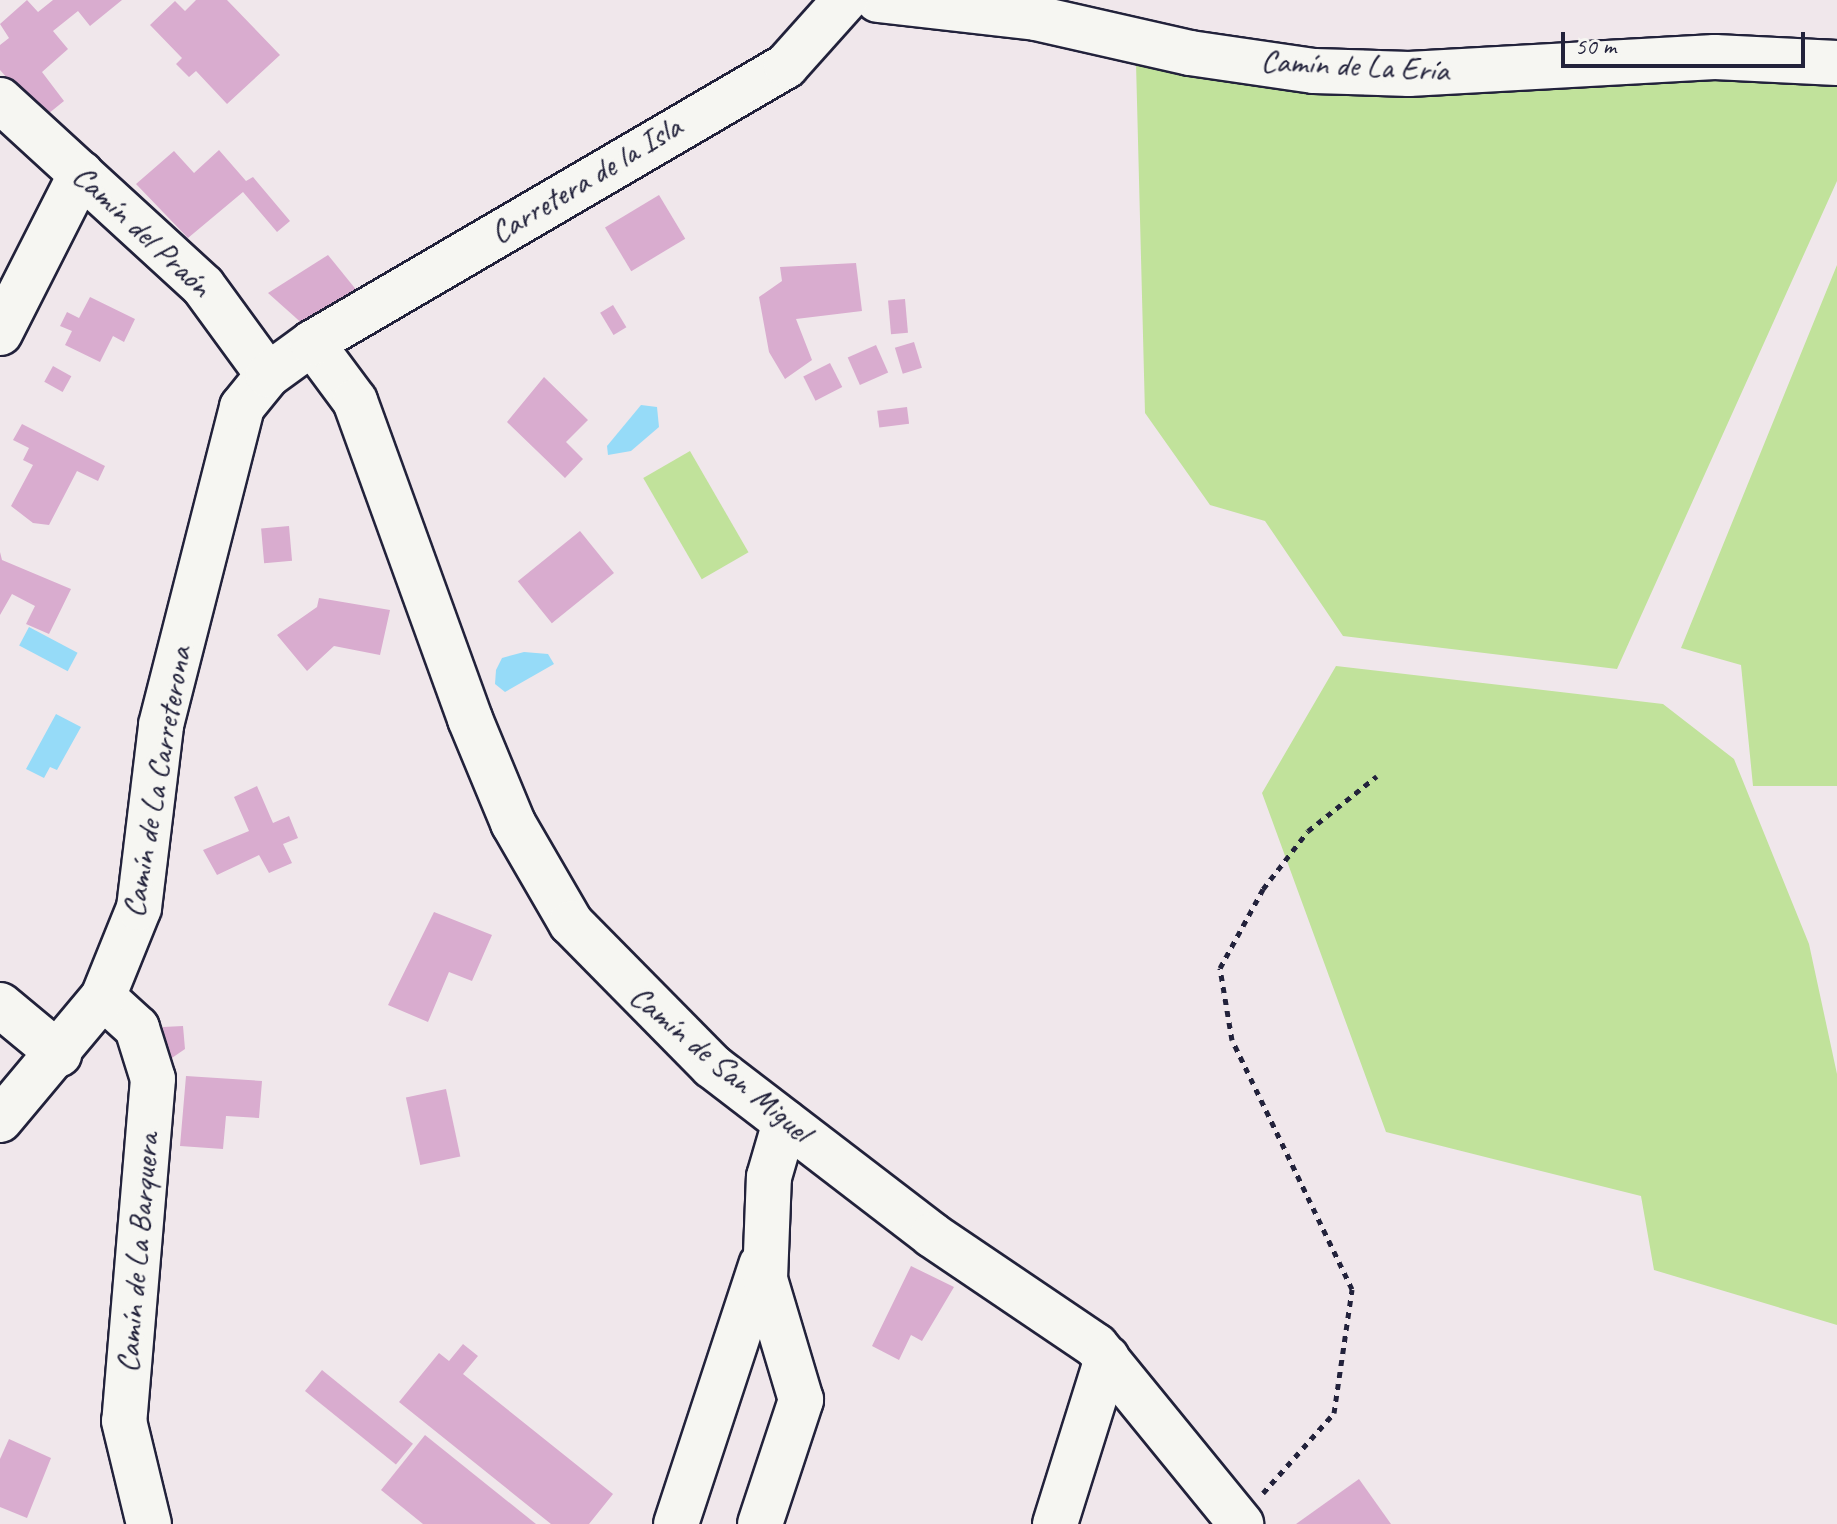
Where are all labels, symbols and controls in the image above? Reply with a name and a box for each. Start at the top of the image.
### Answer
scale bar [1565,16,1809,66]
text: 50 m [1575,31,1616,61]
street label: Camín de La Ería [1259,42,1451,90]
street label: Carretera de la Isla [483,108,689,252]
street label: Camín del Praón [64,157,220,305]
street label: Camín de La Carreterona [114,643,200,921]
street label: Camín de San Miguel [621,977,819,1151]
street label: Camín de La Barquera [108,1130,168,1376]

